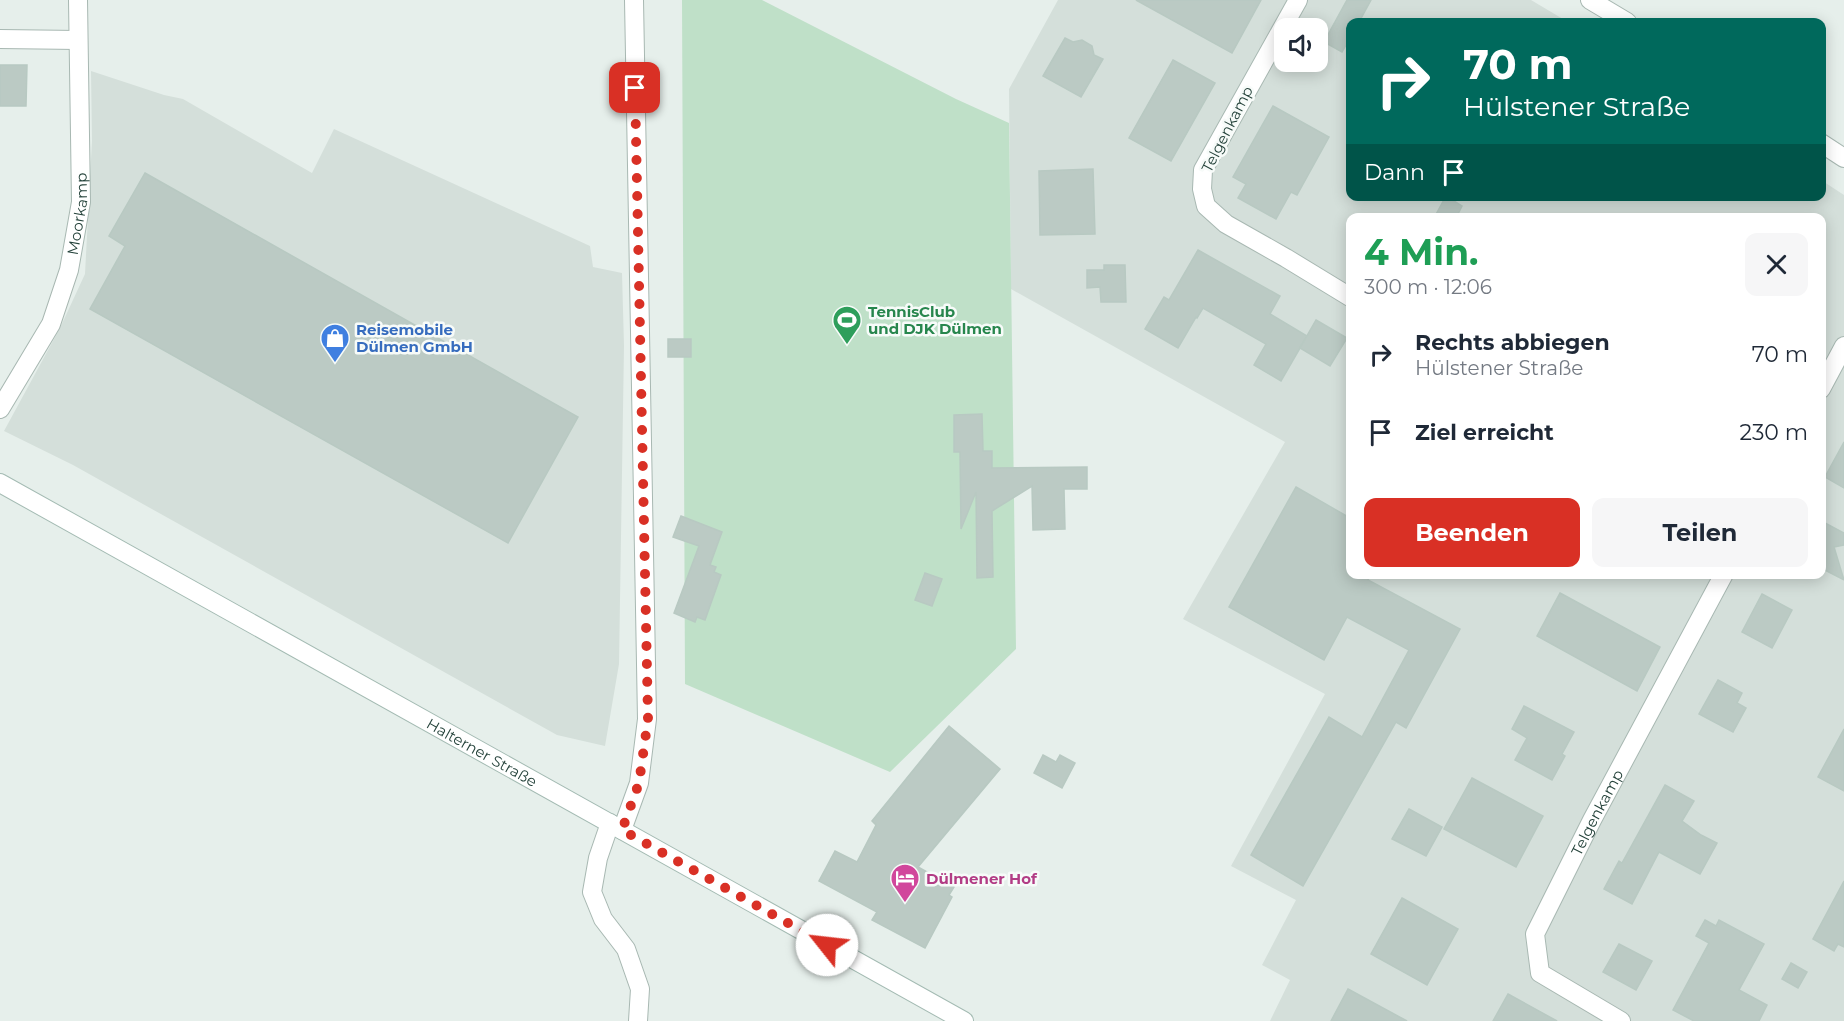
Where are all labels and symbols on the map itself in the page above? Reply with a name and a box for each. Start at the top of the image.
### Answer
pin [609,62,660,113]
street label: Telgenkamp [1197,83,1257,175]
street label: Moorkamp [62,173,91,256]
place label: TennisClub und DJK Dülmen [868,302,1002,338]
sports icon: TennisClub und DJK Dülmen [831,304,863,346]
place label: Reisemobile Dülmen GmbH [356,320,473,356]
shop icon: Reisemobile Dülmen GmbH [319,322,351,364]
street label: Halterner Straße [423,714,541,790]
street label: Telgenkamp [1567,766,1627,858]
hotel icon: Dülmener Hof [889,862,921,904]
place label: Dülmener Hof [926,869,1038,888]
position arrow [795,913,859,977]

